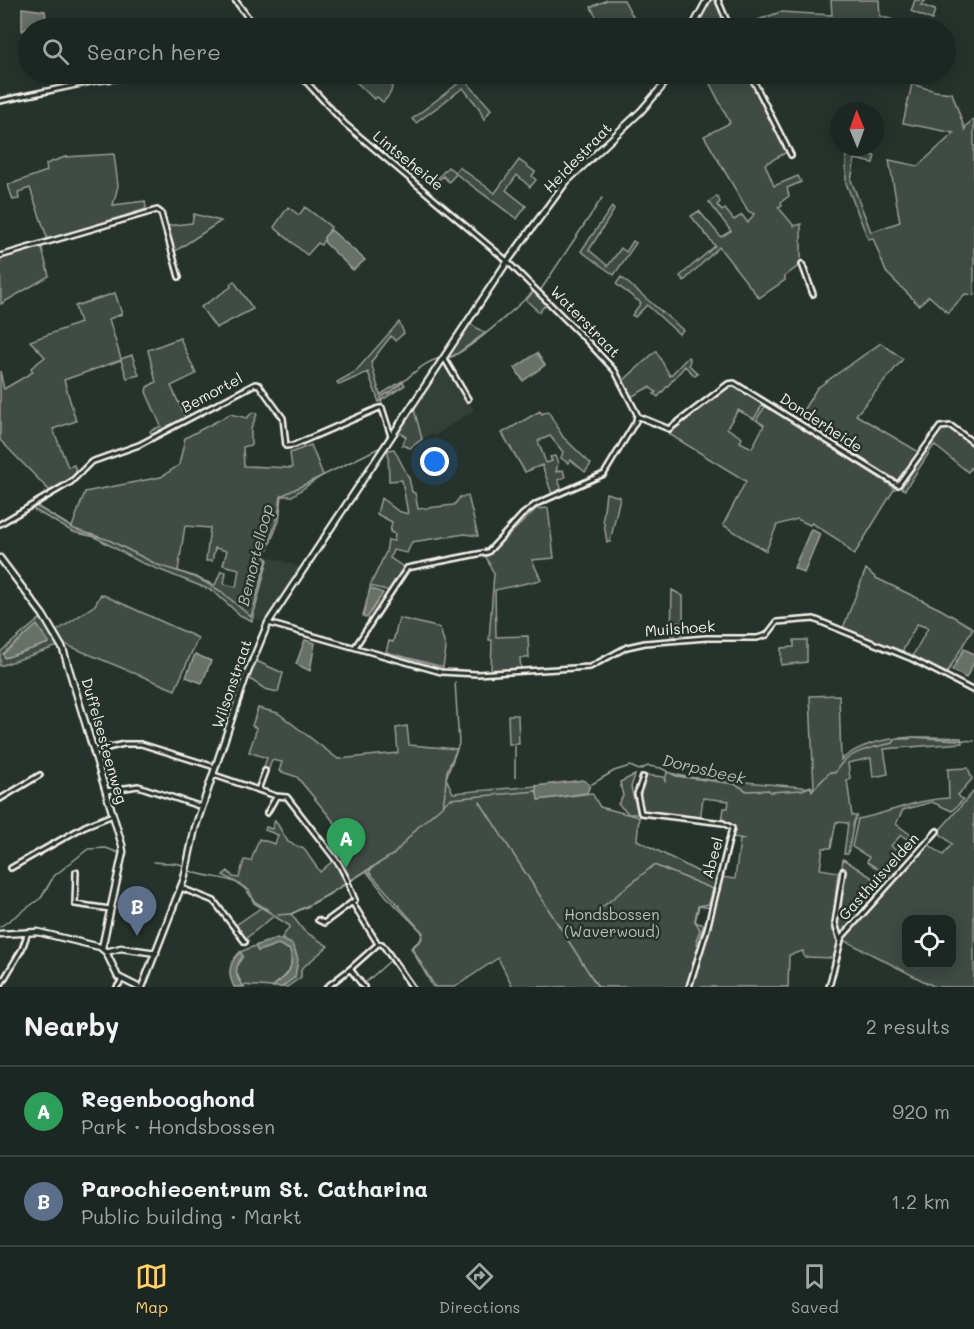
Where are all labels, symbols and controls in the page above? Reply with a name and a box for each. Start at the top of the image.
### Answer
search box [18,18,956,84]
icon: search [39,35,72,68]
text: Search here [87,37,221,66]
north arrow [830,102,884,156]
street label: Heidestraat [539,118,616,197]
street label: Lintseheide [369,126,448,195]
street label: Waterstraat [546,281,625,362]
street label: Bemortel [177,368,246,417]
street label: Donderheide [776,388,867,456]
your location [420,447,449,476]
water label: Bemortelloop [232,502,277,608]
street label: Muilshoek [644,616,716,640]
street label: Wilsonstraat [207,637,256,731]
street label: Duffelsesteenweg [77,675,133,806]
water label: Dorpsbeek [661,749,748,788]
pin: A [326,818,366,868]
street label: Gasthuisvelden [834,828,923,924]
street label: Abeel [697,835,727,881]
pin: B [118,886,156,936]
park label: Hondsbossen (Waverwoud) [564,904,660,941]
map controls [902,915,956,969]
button: locate [902,915,956,969]
text: Nearby [24,1009,119,1043]
text: 2 results [866,1013,950,1039]
text: Regenbooghond [81,1084,255,1113]
text: A [37,1098,50,1124]
text: 920 m [892,1098,950,1124]
text: Park · Hondsbossen [81,1113,275,1139]
text: Parochiecentrum St. Catharina [81,1174,428,1203]
text: B [37,1188,50,1214]
text: 1.2 km [891,1188,950,1214]
text: Public building · Markt [81,1203,302,1229]
tab: Map [135,1260,168,1317]
tab: Directions [439,1260,520,1317]
tab: Saved [791,1260,839,1317]

